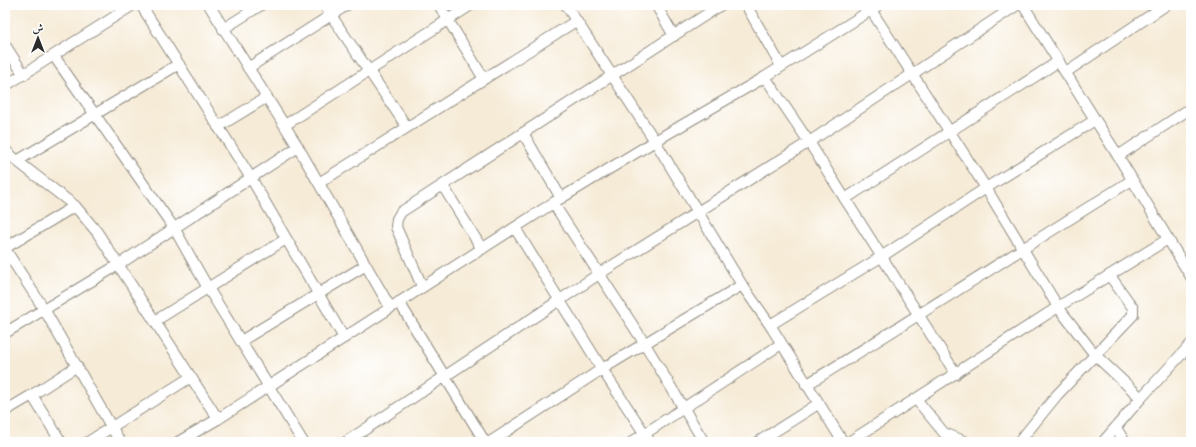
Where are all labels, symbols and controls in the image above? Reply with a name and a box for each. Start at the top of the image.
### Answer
north arrow [18,18,58,58]
text: ش [33,22,44,35]

